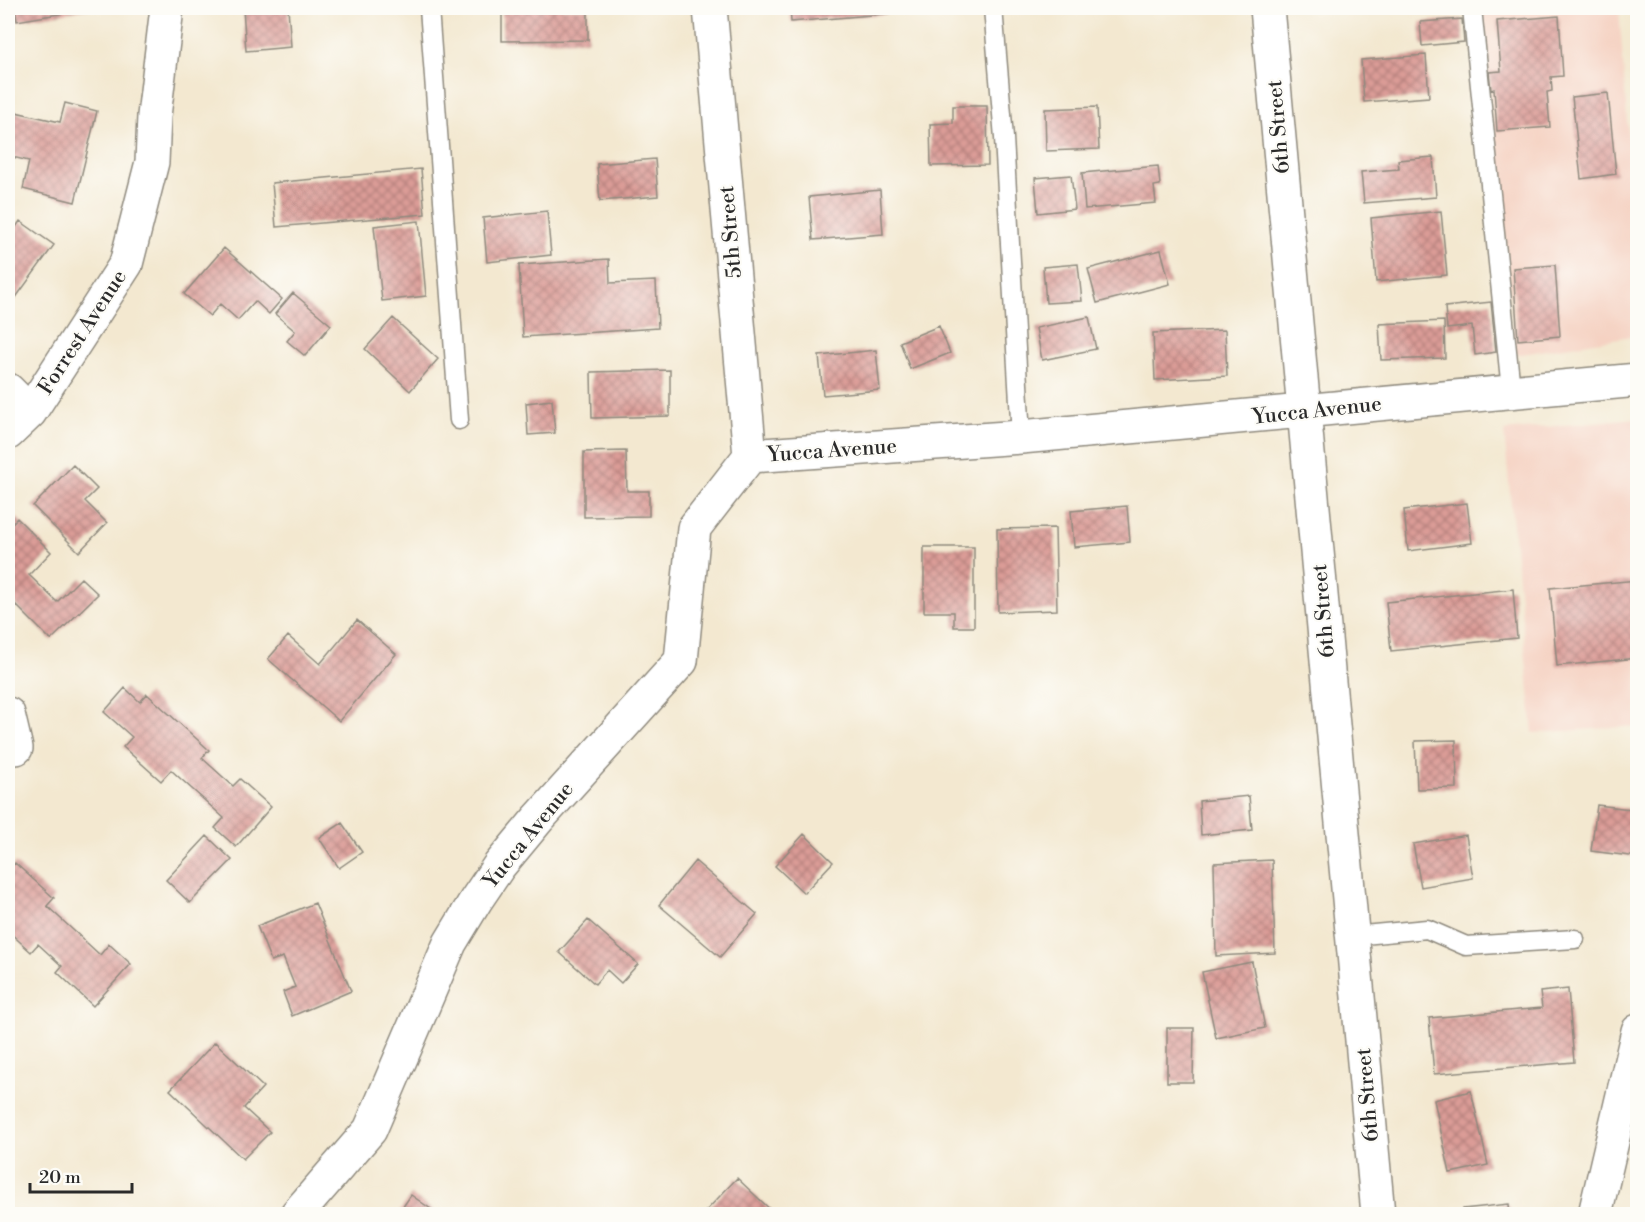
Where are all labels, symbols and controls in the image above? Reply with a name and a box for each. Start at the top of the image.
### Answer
street label: 6th Street [1262,78,1296,175]
street label: 5th Street [714,184,748,279]
street label: Forrest Avenue [33,265,133,400]
street label: Yucca Avenue [1250,391,1383,431]
street label: Yucca Avenue [765,434,898,469]
street label: 6th Street [1307,562,1341,659]
street label: Yucca Avenue [477,777,580,895]
street label: 6th Street [1351,1046,1385,1143]
scale bar [30,1156,132,1194]
text: 20 m [39,1166,81,1189]

